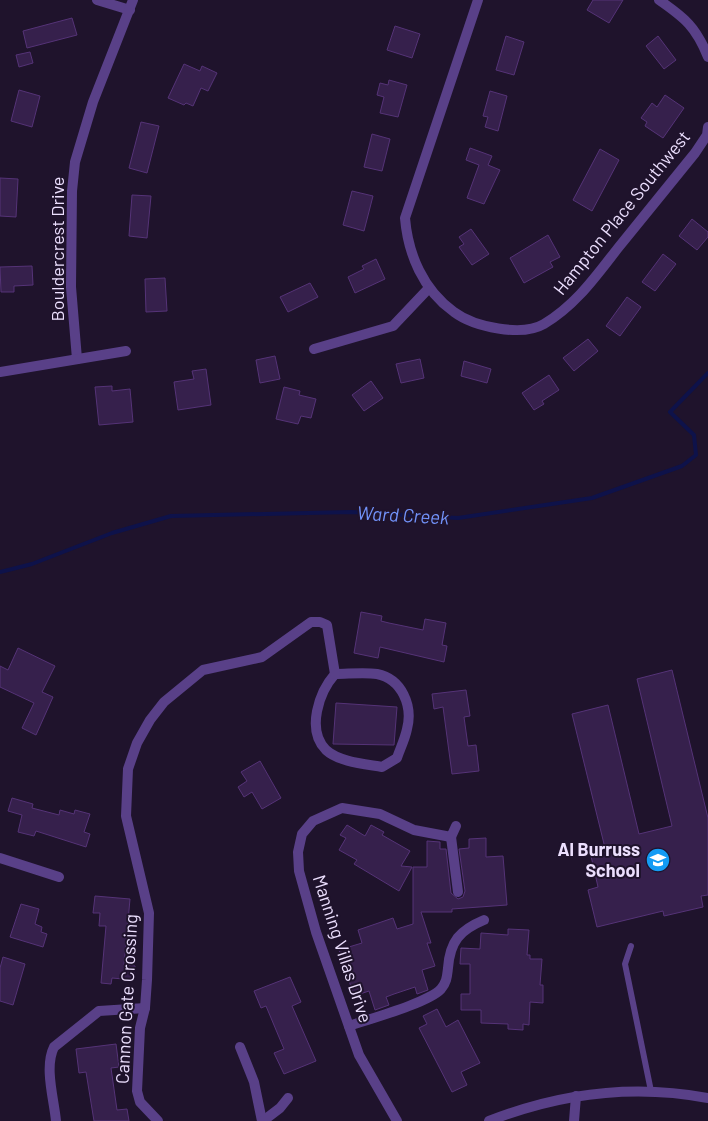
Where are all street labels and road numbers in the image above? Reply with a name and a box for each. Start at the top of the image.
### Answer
street label: Hampton Place Southwest [548,126,694,299]
street label: Bouldercrest Drive [46,177,68,321]
street label: Manning Villas Drive [309,872,377,1025]
street label: Cannon Gate Crossing [111,913,141,1084]

